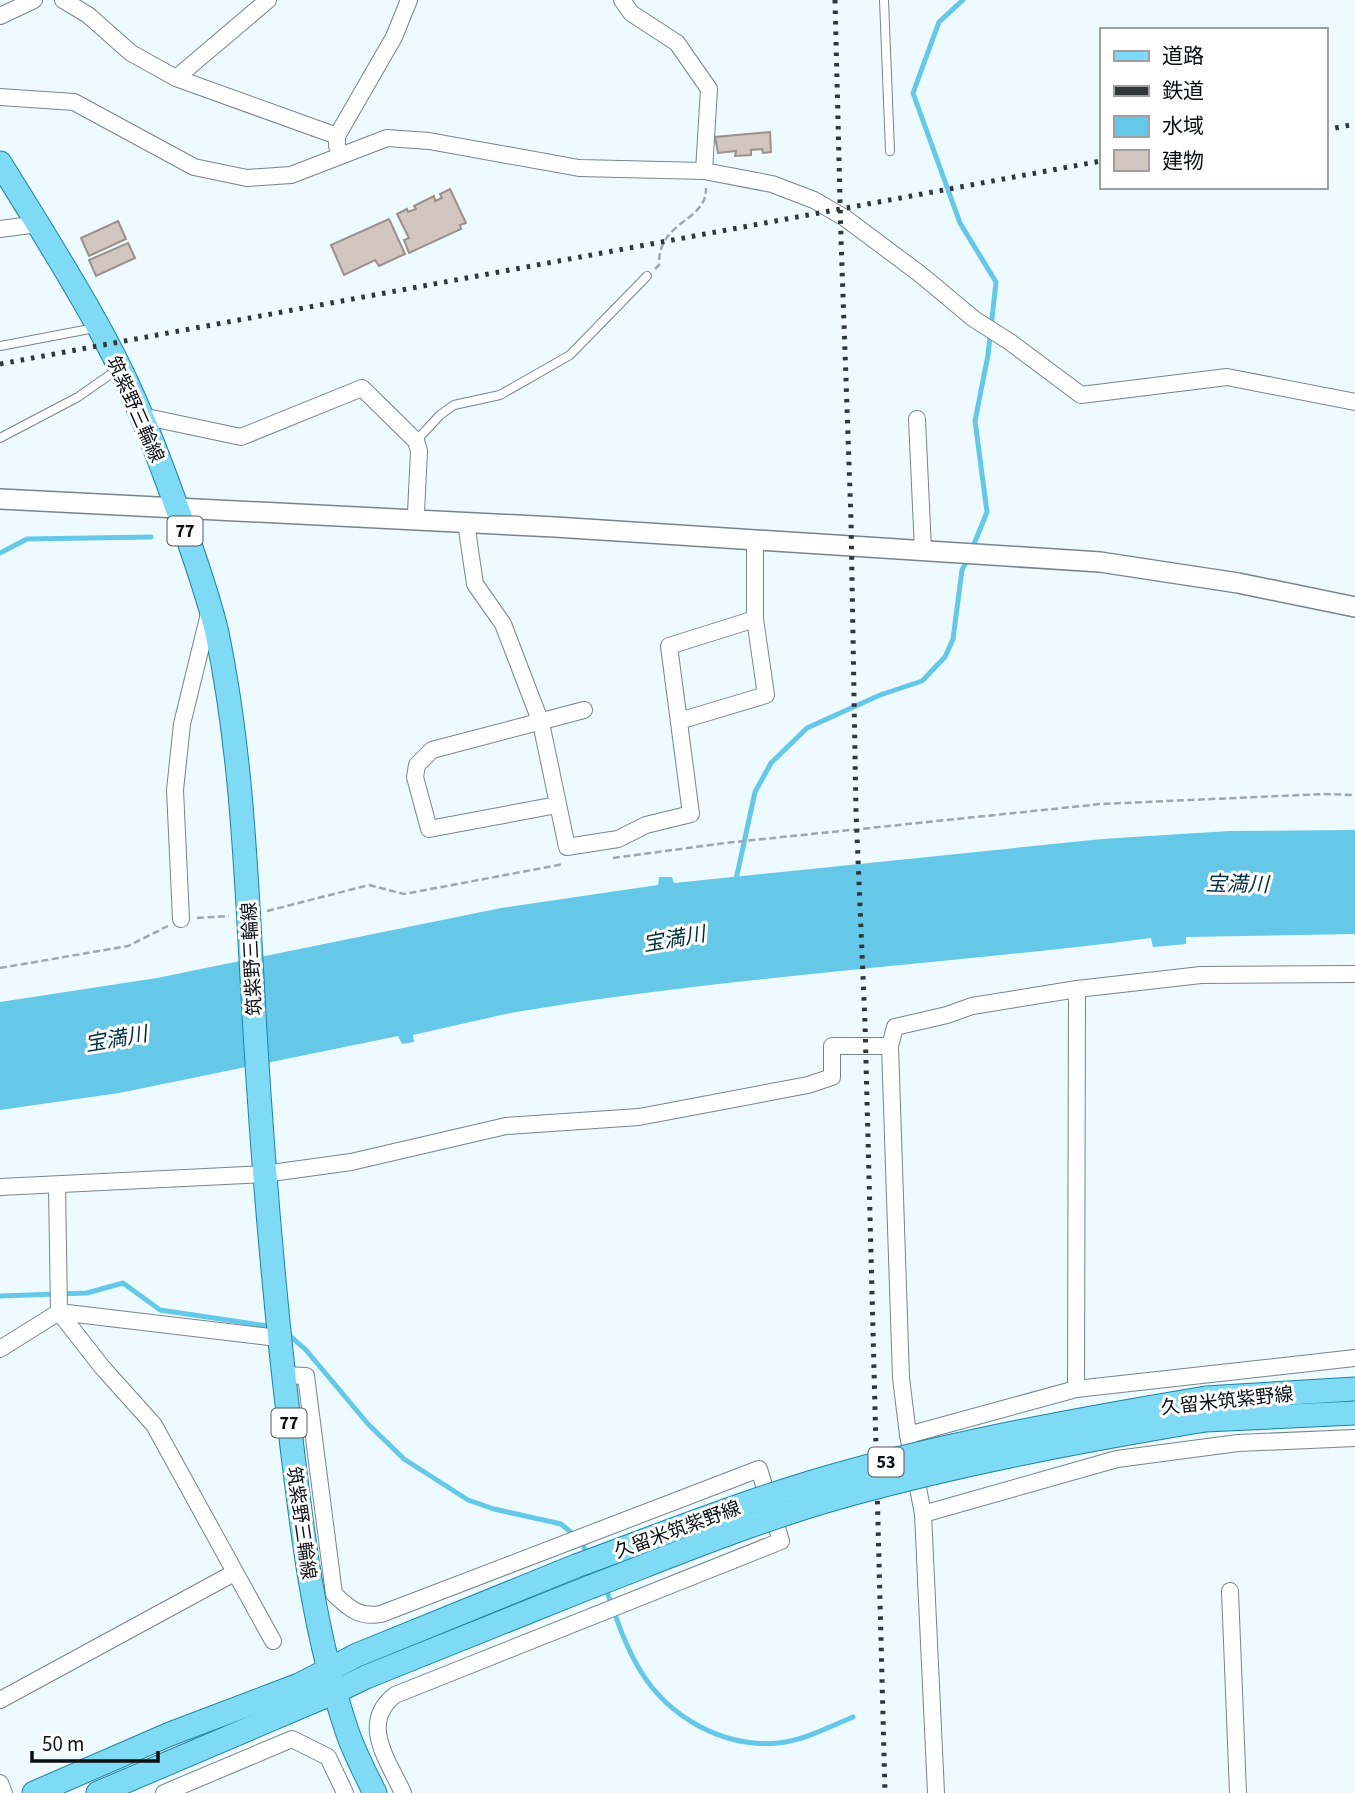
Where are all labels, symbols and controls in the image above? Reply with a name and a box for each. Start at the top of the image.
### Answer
legend [1100,28,1327,189]
text: 道路 [1162,41,1204,71]
text: 鉄道 [1162,76,1204,106]
text: 水域 [1162,111,1204,141]
text: 建物 [1162,146,1204,176]
street label: 筑紫野三輪線 [99,352,170,467]
road number: 77 [168,516,202,546]
water label: 宝満川 [1205,868,1271,900]
street label: 筑紫野三輪線 [236,901,269,1017]
water label: 宝満川 [640,918,710,959]
water label: 宝満川 [82,1018,152,1059]
street label: 久留米筑紫野線 [1160,1381,1295,1422]
road number: 77 [272,1408,306,1438]
road number: 53 [868,1448,903,1476]
street label: 筑紫野三輪線 [279,1465,322,1582]
street label: 久留米筑紫野線 [610,1495,745,1566]
scale bar [32,1720,158,1764]
text: 50 m [42,1729,84,1759]

